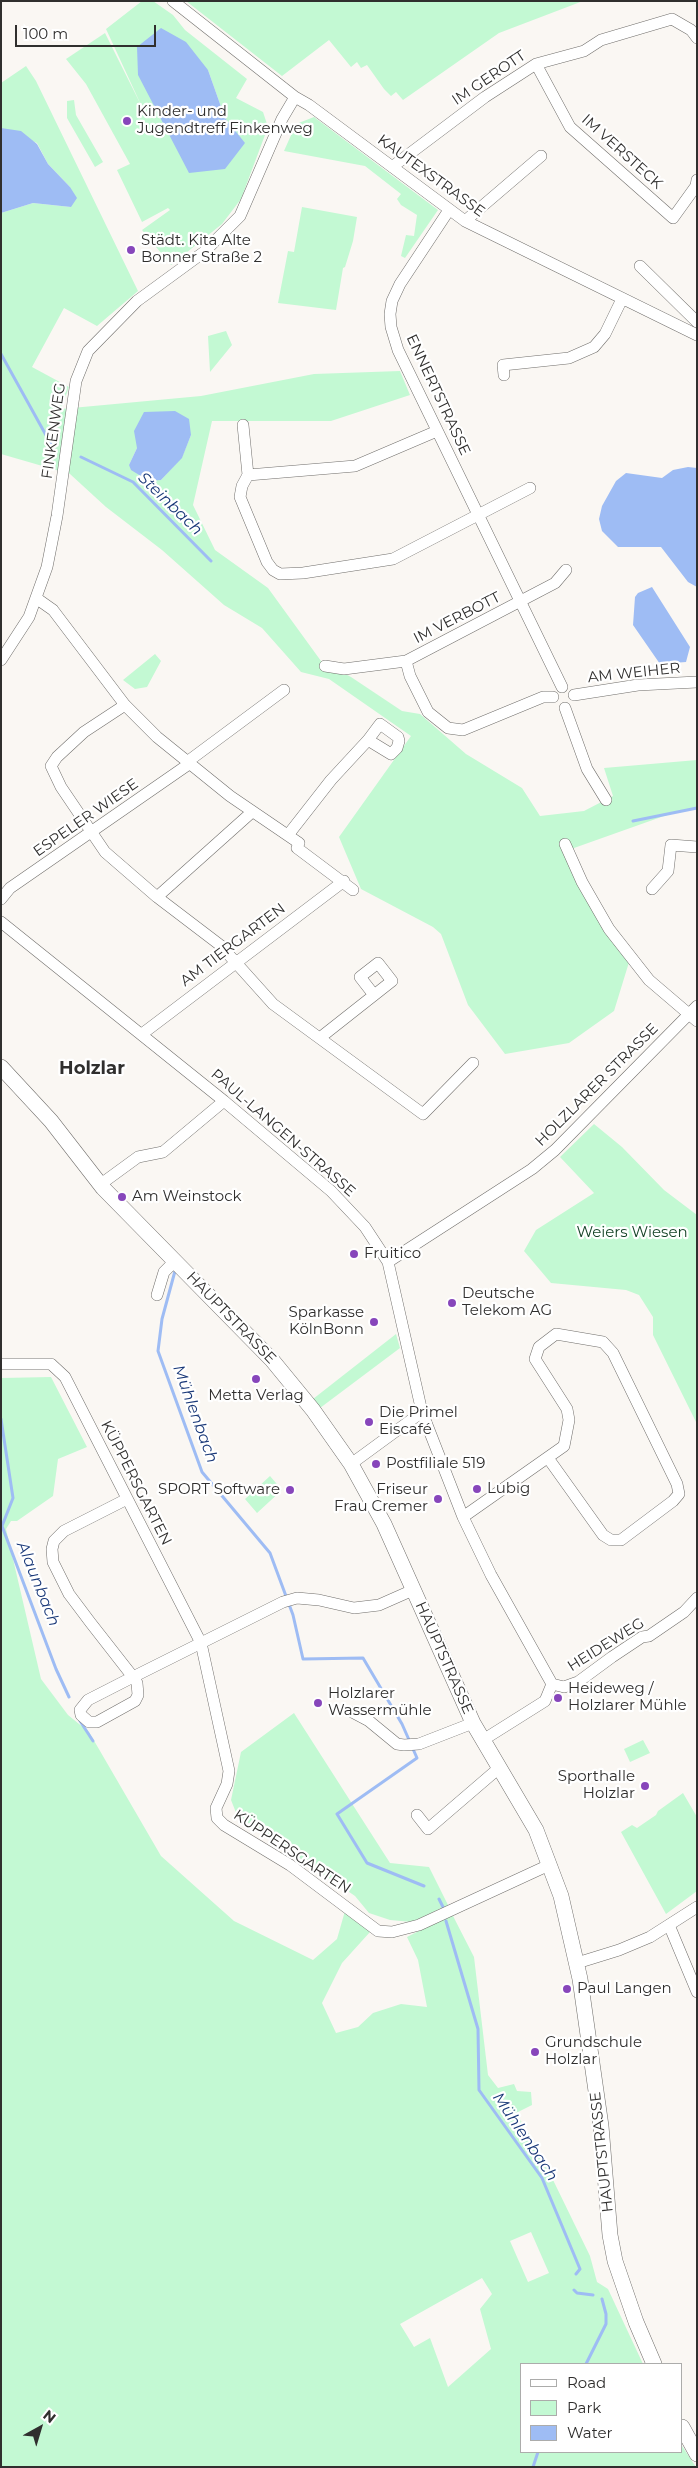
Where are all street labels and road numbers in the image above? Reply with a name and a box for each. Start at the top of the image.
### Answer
street label: IM GEROTT [449,47,529,109]
street label: IM VERSTECK [578,111,666,193]
street label: KAUTEXSTRASSE [374,131,488,221]
street label: ENNERTSTRASSE [402,332,474,458]
street label: FINKENWEG [38,382,70,480]
street label: IM VERBOTT [411,588,503,648]
street label: AM WEIHER [587,659,681,687]
street label: ESPELER WIESE [30,775,142,861]
street label: AM TIERGARTEN [177,900,289,990]
street label: HOLZLARER STRASSE [532,1020,662,1150]
street label: PAUL-LANGEN-STRASSE [207,1065,359,1201]
street label: HAUPTSTRASSE [182,1268,280,1368]
street label: KÜPPERSGARTEN [97,1418,175,1548]
street label: HAUPTSTRASSE [411,1599,477,1717]
street label: HEIDEWEG [564,1614,648,1676]
street label: KÜPPERSGARTEN [230,1806,354,1898]
street label: HAUPTSTRASSE [587,2091,617,2213]

